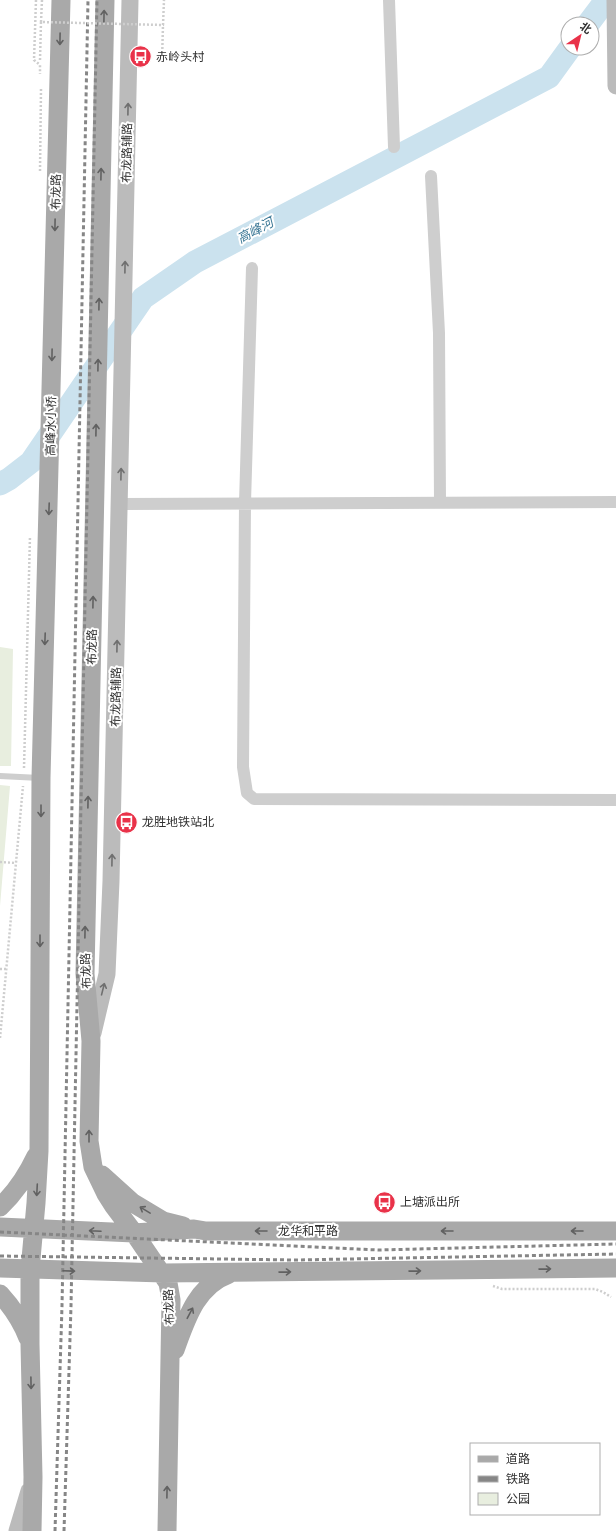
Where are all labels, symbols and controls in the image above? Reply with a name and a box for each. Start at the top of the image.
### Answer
one-way arrow [101,10,108,23]
north arrow [560,16,600,56]
text: 北 [577,20,594,37]
one-way arrow [56,32,64,45]
bus stop icon: 赤岭头村 [128,44,154,70]
place label: 赤岭头村 [156,50,205,64]
one-way arrow [124,103,132,116]
street label: 布龙路辅路 [119,123,135,183]
one-way arrow [97,168,105,181]
street label: 布龙路 [49,174,63,210]
water label: 高峰河 [234,213,279,246]
one-way arrow [52,218,59,231]
one-way arrow [121,261,129,274]
one-way arrow [95,298,103,311]
one-way arrow [48,348,56,361]
one-way arrow [94,359,101,372]
street label: 高峰水小桥 [43,396,59,456]
one-way arrow [92,424,100,437]
one-way arrow [117,468,124,481]
one-way arrow [45,502,53,515]
one-way arrow [89,596,96,609]
street label: 布龙路 [85,629,99,665]
one-way arrow [42,632,49,645]
one-way arrow [113,640,121,653]
street label: 布龙路辅路 [108,667,124,727]
one-way arrow [84,796,92,809]
one-way arrow [37,804,45,817]
bus stop icon: 龙胜地铁站北 [113,809,139,835]
place label: 龙胜地铁站北 [142,815,214,829]
one-way arrow [108,854,116,867]
one-way arrow [82,926,89,939]
one-way arrow [36,934,44,947]
street label: 布龙路 [78,953,94,989]
one-way arrow [100,983,108,996]
one-way arrow [85,1130,93,1143]
one-way arrow [33,1183,41,1196]
bus stop icon: 上塘派出所 [371,1189,397,1215]
place label: 上塘派出所 [400,1195,460,1209]
one-way arrow [139,1205,151,1213]
street label: 龙华和平路 [278,1224,338,1238]
one-way arrow [89,1227,102,1235]
one-way arrow [255,1227,268,1235]
one-way arrow [441,1227,454,1235]
one-way arrow [571,1227,584,1235]
one-way arrow [538,1265,551,1273]
one-way arrow [62,1267,75,1274]
one-way arrow [408,1267,421,1274]
one-way arrow [278,1268,291,1276]
street label: 布龙路 [161,1289,177,1325]
one-way arrow [186,1307,194,1319]
one-way arrow [27,1376,35,1389]
legend [470,1443,600,1515]
text: 道路 [506,1452,530,1466]
text: 铁路 [506,1472,530,1486]
one-way arrow [164,1486,171,1499]
text: 公园 [506,1492,530,1506]

